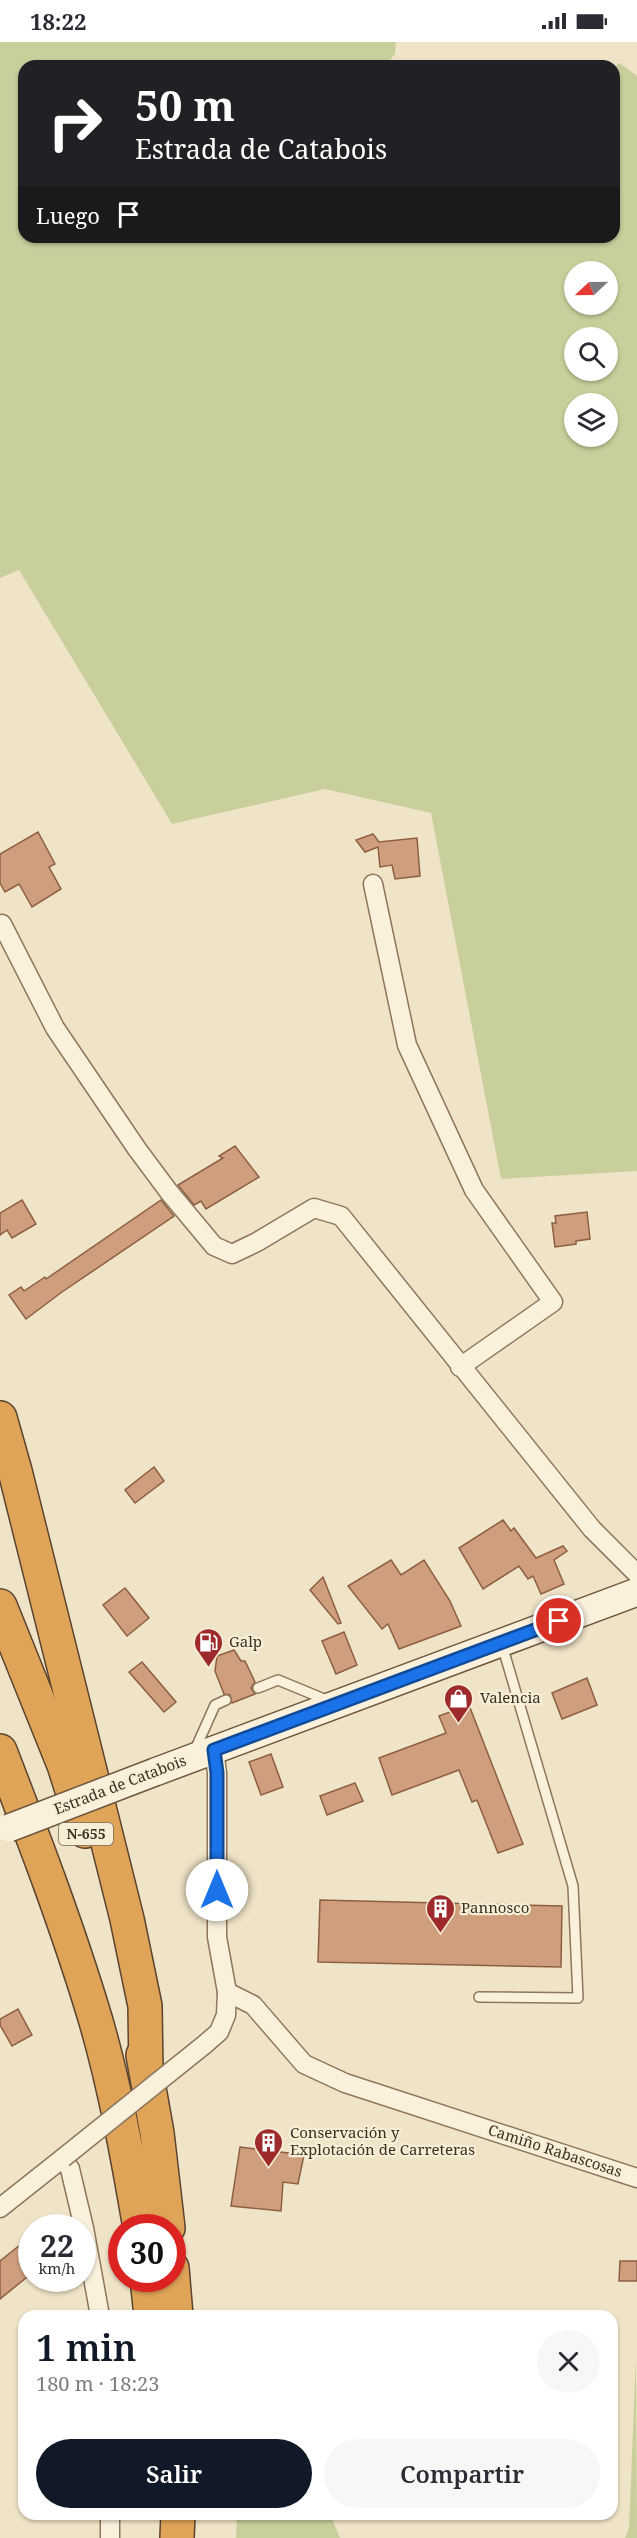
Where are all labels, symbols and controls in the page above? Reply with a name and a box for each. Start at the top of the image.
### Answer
text: 18:22 [30,6,86,36]
text: 50 m [135,76,235,133]
icon: right [36,84,114,162]
text: Estrada de Catabois [135,130,387,167]
icon: arrive [112,198,145,231]
text: Luego [36,200,100,230]
north arrow [564,261,618,315]
map controls [564,261,618,447]
button: search [564,327,618,381]
button: layers [564,393,618,447]
pin [533,1595,584,1646]
icon: arrive [542,1604,575,1637]
fuel station icon: Galp [192,1626,224,1668]
place label: Galp [229,1631,262,1651]
shop icon: Valencia [443,1682,475,1724]
place label: Valencia [480,1687,541,1707]
street label: Estrada de Catabois [51,1750,189,1819]
road number: N-655 [59,1823,113,1845]
position arrow [185,1858,249,1922]
building icon: Pannosco [424,1892,456,1934]
place label: Pannosco [461,1897,529,1917]
street label: Camiño Rabascosas [486,2119,625,2181]
place label: Conservación y Explotación de Carreteras [290,2122,475,2159]
building icon: Conservación y Explotación de Carreteras [253,2126,285,2168]
speed limit sign: 30 [108,2214,186,2292]
text: 22 [40,2225,74,2266]
text: km/h [39,2258,75,2278]
text: 1 min [36,2323,137,2372]
button: close [537,2330,600,2393]
text: 180 m · 18:23 [36,2370,159,2397]
button: Salir [36,2439,312,2508]
button: Compartir [324,2439,600,2508]

